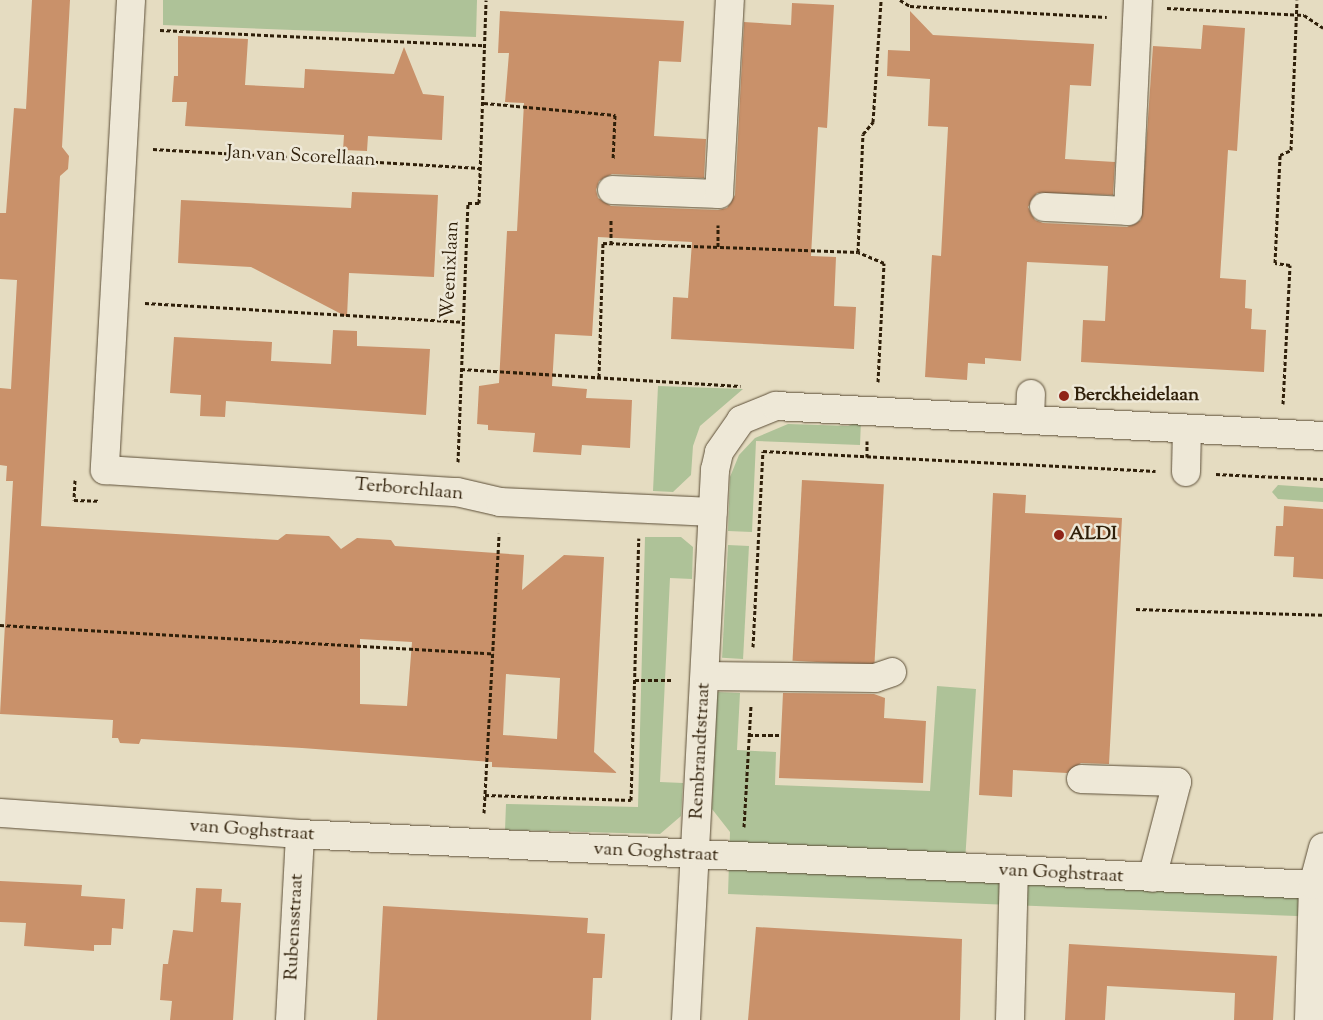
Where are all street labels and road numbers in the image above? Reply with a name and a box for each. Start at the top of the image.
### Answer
street label: Jan van Scorellaan [226,142,376,172]
street label: Weenixlaan [437,220,465,320]
street label: Terborchlaan [354,474,464,506]
street label: Rembrandtstraat [686,682,716,820]
street label: van Goghstraat [189,815,315,847]
street label: van Goghstraat [593,838,719,868]
street label: van Goghstraat [998,859,1124,889]
street label: Rubensstraat [281,873,309,981]

